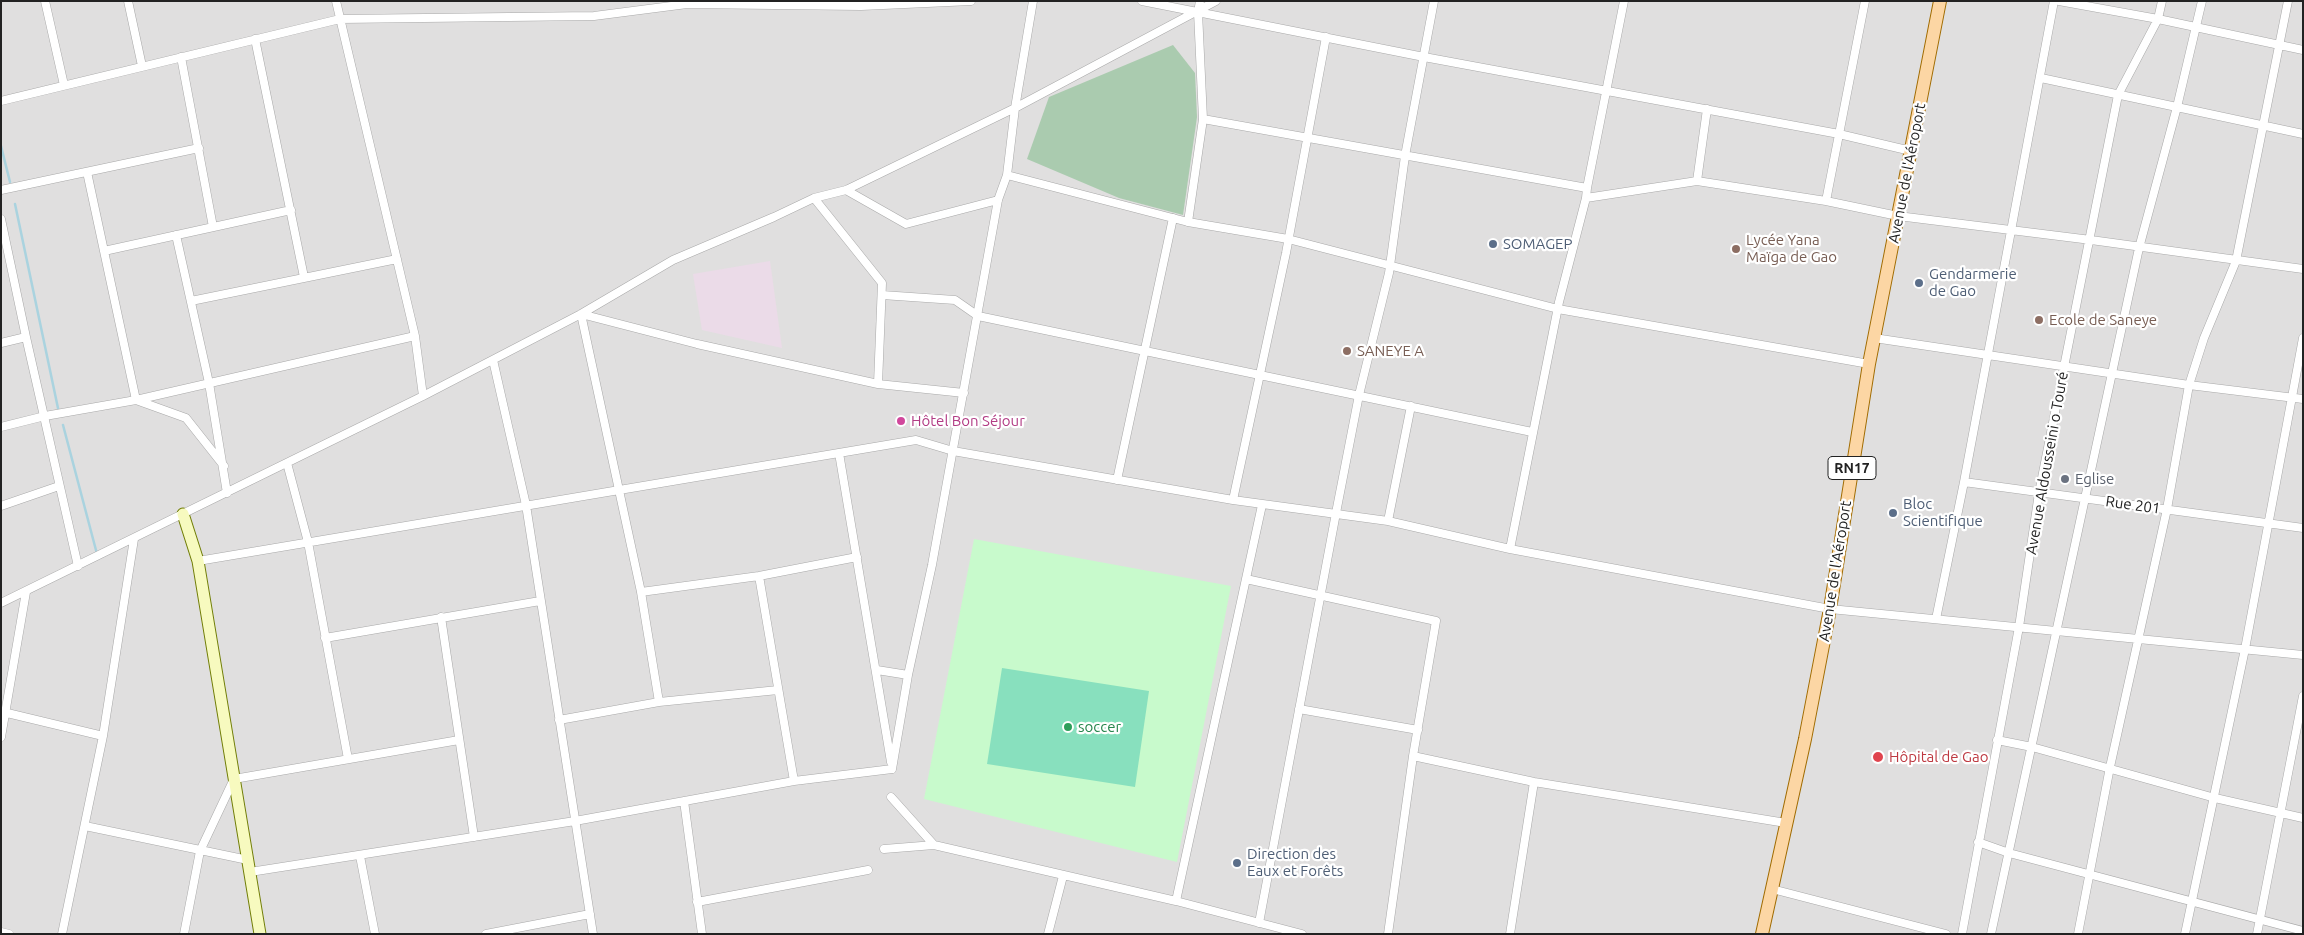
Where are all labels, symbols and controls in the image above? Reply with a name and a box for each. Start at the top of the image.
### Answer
street label: Avenue de l'Aéroport [1885,101,1929,245]
place label: Lycée Yana Maïga de Gao [1746,231,1837,266]
place label: SOMAGEP [1503,235,1572,253]
marker: SOMAGEP [1487,238,1499,250]
marker: Lycée Yana Maïga de Gao [1730,243,1742,255]
place label: Gendarmerie de Gao [1929,265,2017,300]
marker: Gendarmerie de Gao [1913,277,1925,289]
place label: Ecole de Saneye [2049,311,2157,329]
marker: Ecole de Saneye [2033,314,2045,326]
place label: SANEYE A [1357,342,1424,360]
marker: SANEYE A [1341,345,1353,357]
street label: Avenue Aldousseini o Touré [2022,370,2072,556]
place label: Hôtel Bon Séjour [911,412,1025,430]
marker: Hôtel Bon Séjour [895,415,907,427]
road number: RN17 [1828,456,1876,479]
place label: Eglise [2075,470,2114,488]
marker: Eglise [2059,473,2071,485]
street label: Rue 201 [2105,492,2161,518]
place label: Bloc Scientifique [1903,495,1983,530]
street label: Avenue de l'Aéroport [1815,499,1855,643]
marker: Bloc Scientifique [1887,507,1899,519]
place label: soccer [1078,718,1121,736]
marker: soccer [1062,721,1074,733]
place label: Hôpital de Gao [1889,748,1989,766]
marker: Hôpital de Gao [1871,750,1885,764]
place label: Direction des Eaux et Forêts [1247,845,1343,880]
marker: Direction des Eaux et Forêts [1231,857,1243,869]

